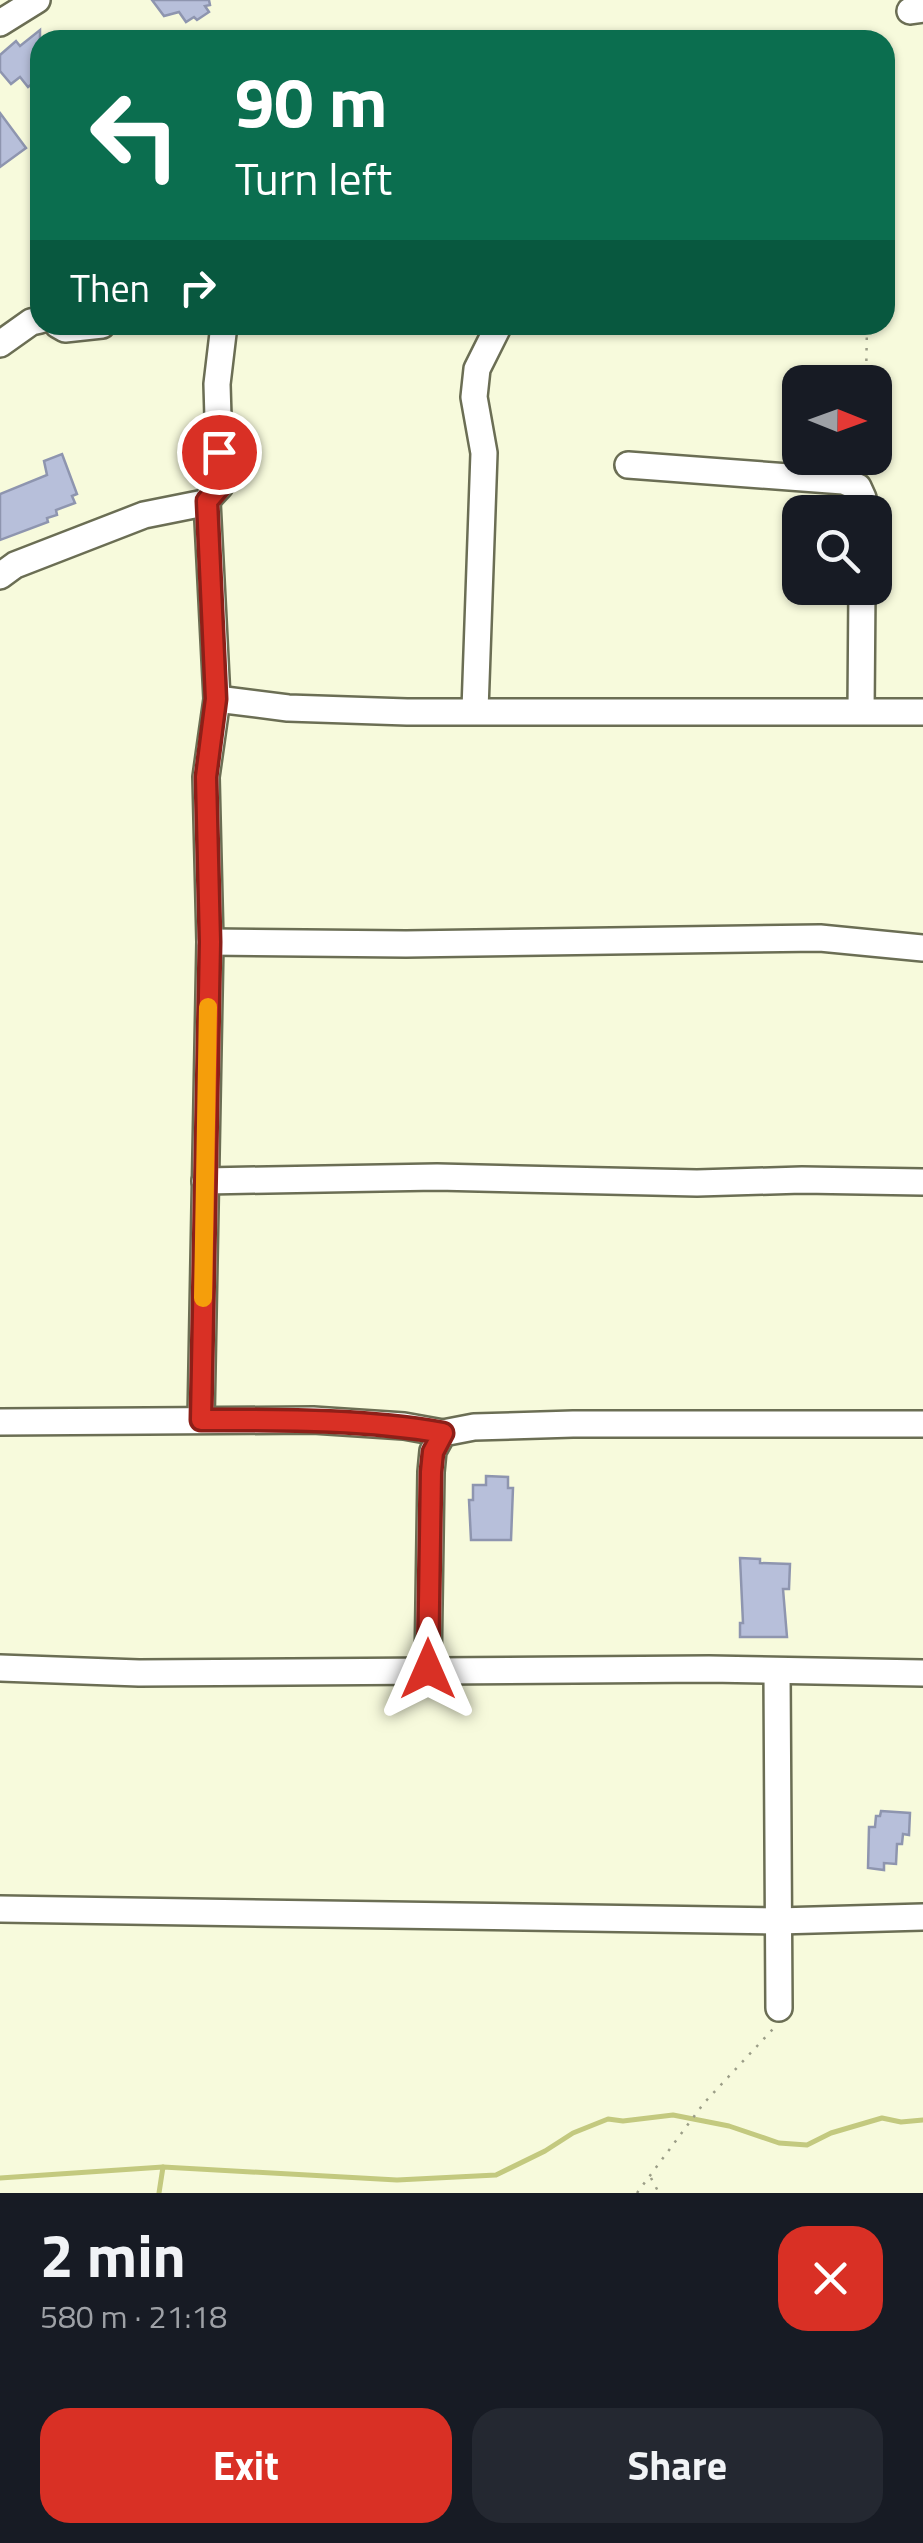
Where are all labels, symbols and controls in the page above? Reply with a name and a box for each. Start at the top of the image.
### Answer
text: 90 m [235,48,388,154]
icon: left [70,70,200,200]
text: Turn left [235,144,392,212]
text: Then [70,259,150,317]
icon: right [170,260,225,315]
north arrow [782,365,892,475]
map controls [782,365,892,605]
pin [177,410,262,495]
icon: arrive [192,425,247,480]
button: search [782,495,892,605]
position arrow [376,1617,480,1721]
text: 2 min [40,2209,186,2300]
button: close [778,2226,883,2331]
text: 580 m · 21:18 [40,2292,227,2340]
button: Exit [40,2408,452,2523]
button: Share [472,2408,883,2523]

